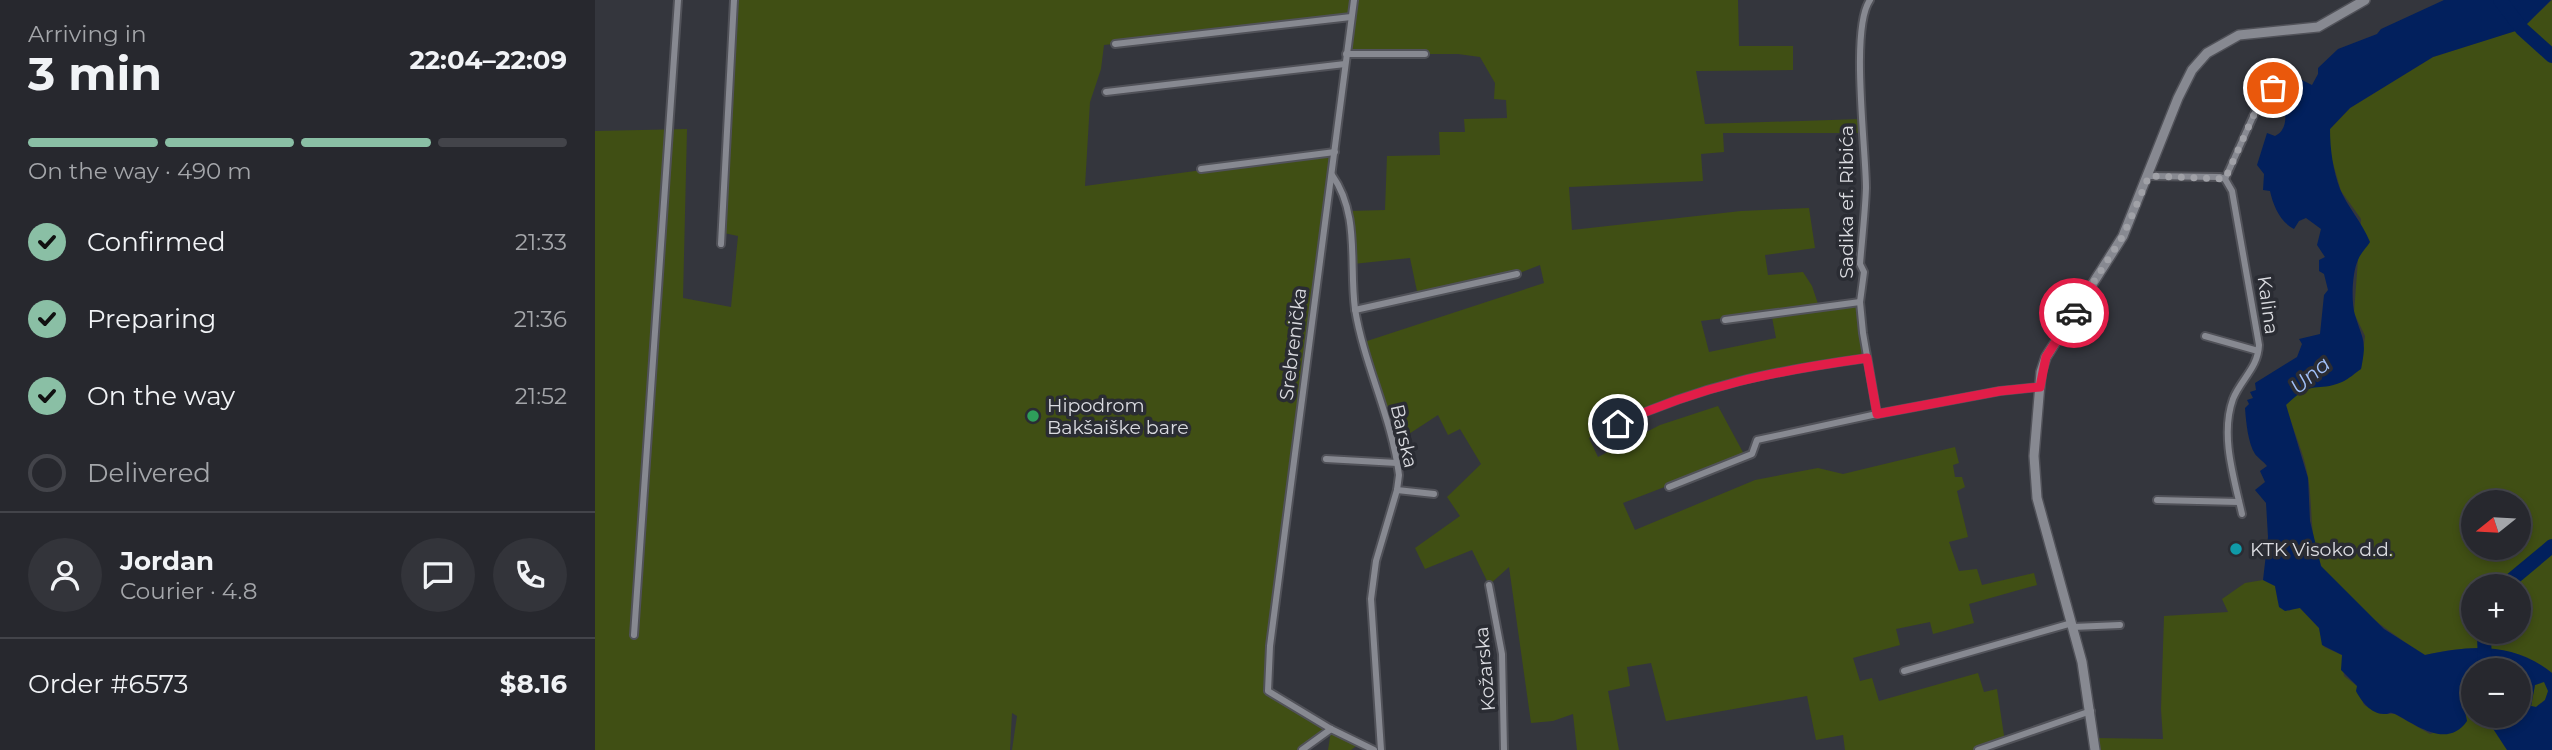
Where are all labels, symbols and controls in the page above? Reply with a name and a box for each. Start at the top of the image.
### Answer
text: Arriving in [28,20,147,48]
text: 22:04–22:09 [409,44,567,76]
text: 3 min [28,45,162,102]
pin [2243,58,2303,118]
icon: bag [2254,69,2292,107]
street label: Sadika ef. Ribića [1835,125,1858,279]
text: On the way · 490 m [28,157,252,185]
icon: check [28,223,66,261]
text: Confirmed [87,226,226,258]
text: 21:33 [515,228,567,256]
street label: Kalina [2253,274,2283,336]
courier [2039,278,2109,348]
street label: Srebrenička [1275,286,1311,402]
icon: car [2055,294,2093,332]
icon: check [28,300,66,338]
text: Preparing [87,303,216,335]
text: 21:36 [514,305,567,333]
water label: Una [2285,351,2335,399]
icon: check [28,377,66,415]
text: On the way [87,380,235,412]
text: 21:52 [515,382,567,410]
place label: Hipodrom Bakšaiške bare [1047,394,1189,439]
pin [1588,394,1648,454]
street label: Barska [1386,402,1422,470]
icon: home [1599,405,1637,443]
marker: Hipodrom Bakšaiške bare [1025,408,1041,424]
text: Delivered [87,457,211,489]
north arrow [2461,490,2531,560]
map controls [2461,490,2531,728]
button: person [28,538,102,612]
button: chat [401,538,475,612]
button: phone [493,538,567,612]
place label: KTK Visoko d.d. [2250,538,2393,561]
marker: KTK Visoko d.d. [2228,541,2244,557]
text: Jordan [120,545,214,577]
button: + [2461,574,2531,644]
text: Courier · 4.8 [120,577,257,605]
street label: Kožarska [1470,626,1500,712]
button: − [2461,658,2531,728]
text: Order #6573 [28,668,189,700]
text: $8.16 [500,668,567,700]

